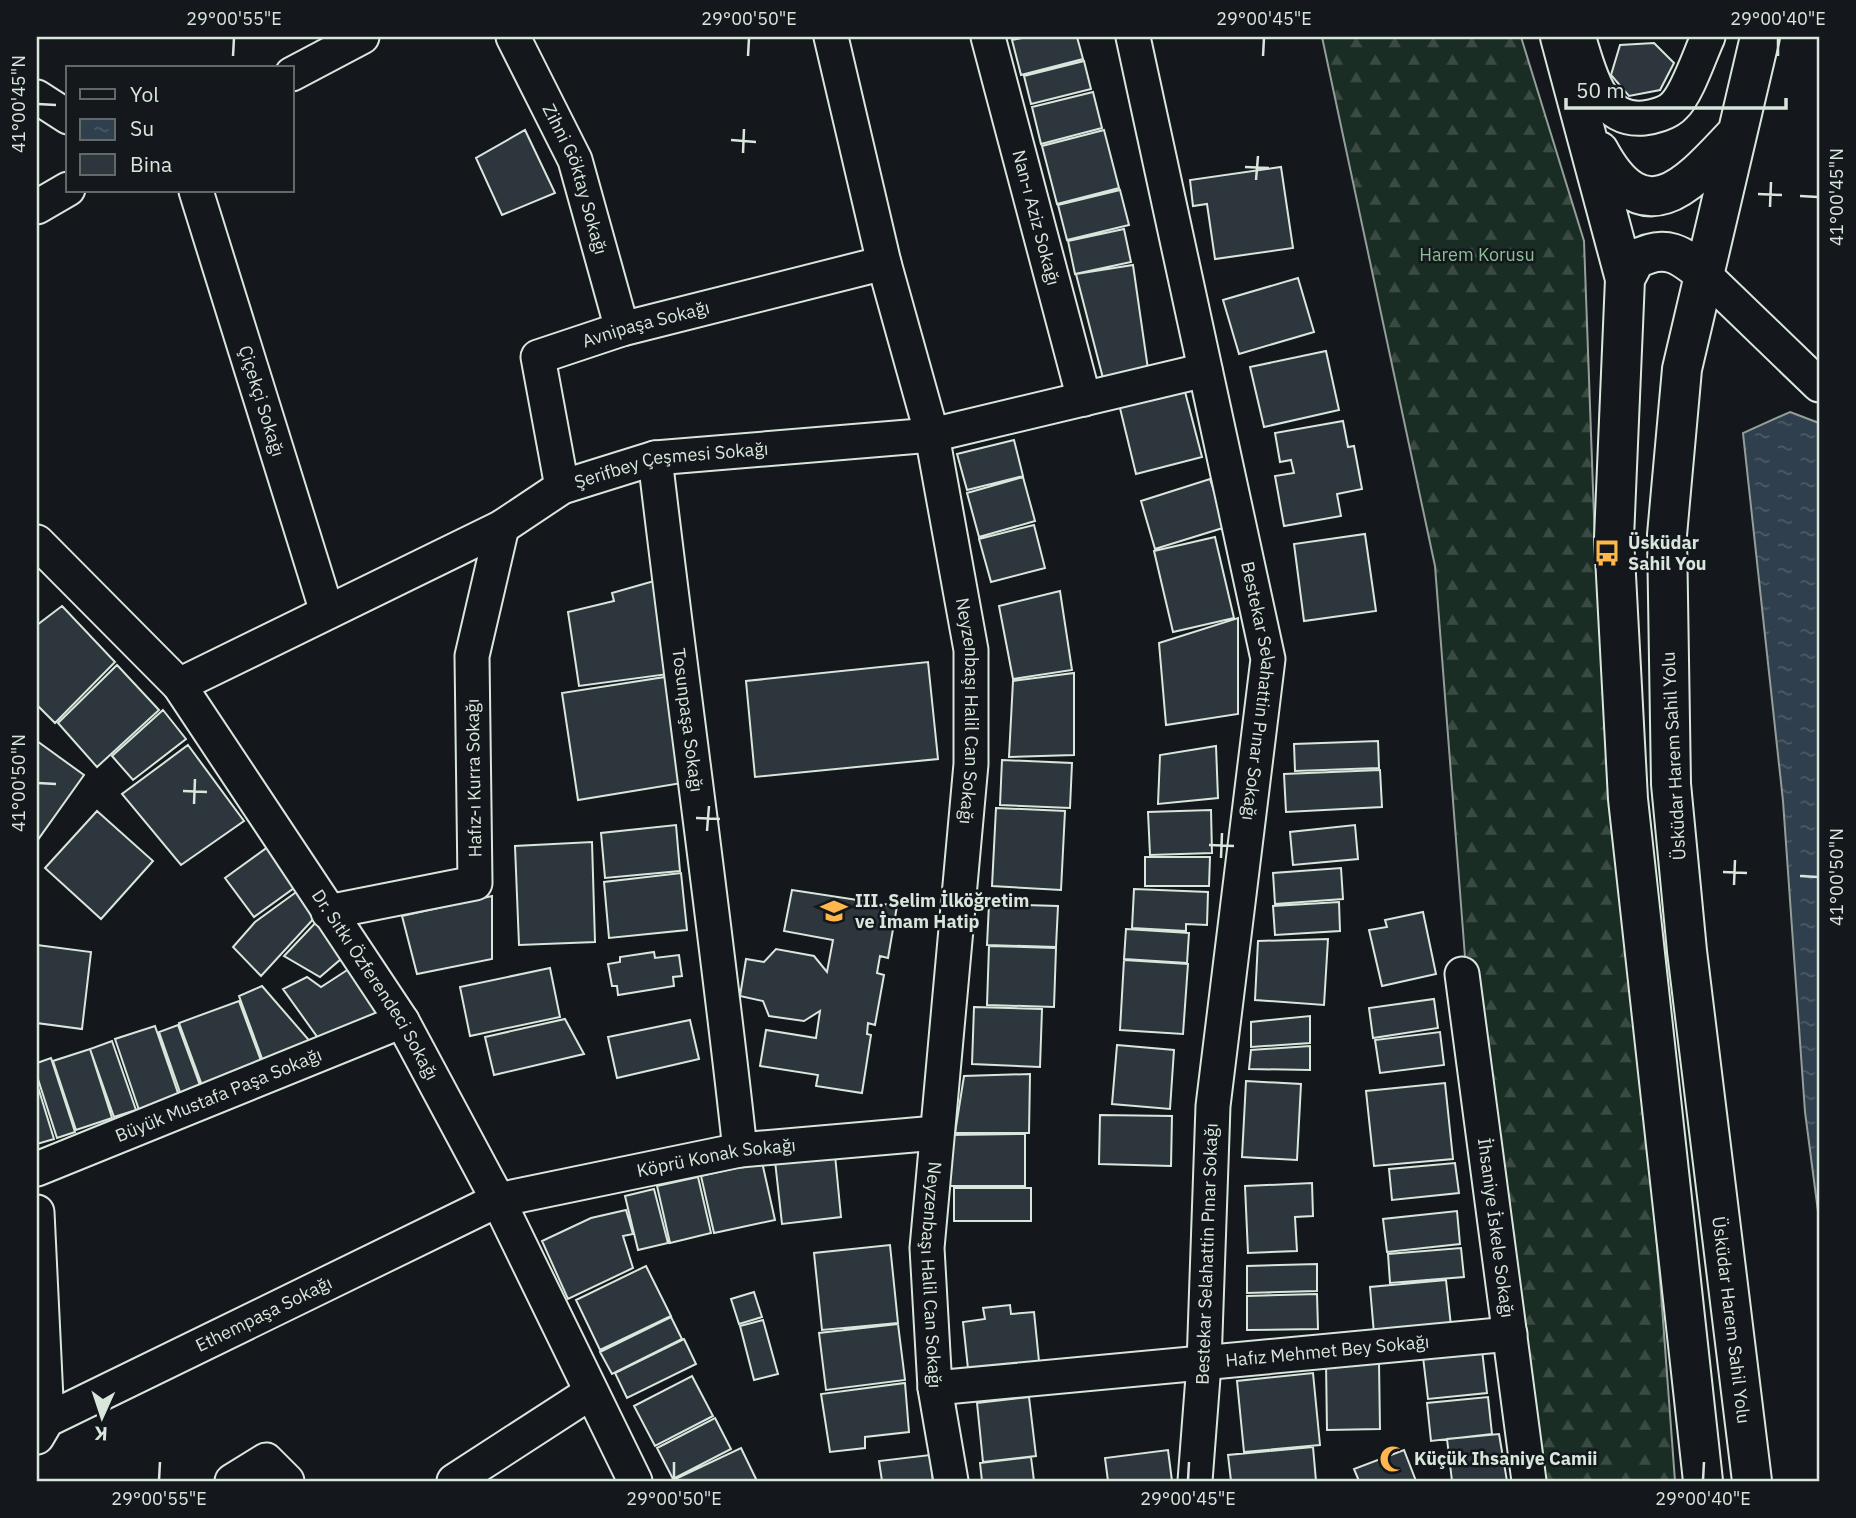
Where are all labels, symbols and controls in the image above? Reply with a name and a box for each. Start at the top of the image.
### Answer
text: 29°00'55"E [186,7,282,30]
text: 29°00'50"E [701,7,797,30]
text: 29°00'45"E [1216,7,1312,30]
text: 29°00'40"E [1730,7,1826,30]
text: 41°00'45"N [7,55,30,153]
legend [66,66,294,192]
scale bar [1566,66,1786,110]
text: 50 m [1576,76,1625,104]
text: Yol [130,80,159,108]
street label: Zihni Göktay Sokağı [538,100,613,257]
text: Su [130,114,154,142]
street label: Nan-ı Aziz Sokağı [1007,147,1065,288]
text: 41°00'45"N [1825,148,1848,246]
text: Bina [130,150,172,178]
park label: Harem Korusu [1419,243,1535,266]
street label: Avnipaşa Sokağı [579,295,712,353]
street label: Çiçekçi Sokağı [234,343,290,459]
street label: Şerifbey Çeşmesi Sokağı [571,437,769,493]
place label: Üsküdar Sahil You [1628,531,1707,575]
bus stop icon: Üsküdar Sahil You [1592,538,1622,568]
street label: Bestekar Selahattin Pınar Sokağı [1236,559,1280,822]
street label: Neyzenbaşı Halil Can Sokağı [951,596,983,825]
street label: Tosunpaşa Sokağı [667,647,709,793]
street label: Üsküdar Harem Sahil Yolu [1657,651,1690,861]
street label: Hafız-ı Kurra Sokağı [461,698,486,858]
text: 41°00'50"N [7,734,30,832]
text: 41°00'50"N [1825,828,1848,926]
street label: Dr. Sıtkı Özferendeci Sokağı [307,885,444,1084]
place label: III. Selim İlköğretim ve İmam Hatip [855,889,1029,933]
school or university icon: III. Selim İlköğretim ve İmam Hatip [819,896,849,926]
street label: Büyük Mustafa Paşa Sokağı [112,1043,325,1147]
street label: Bestekar Selahattin Pınar Sokağı [1190,1123,1223,1385]
street label: Köprü Konak Sokağı [635,1133,797,1182]
street label: İhsaniye İskele Sokağı [1473,1136,1519,1319]
street label: Neyzenbaşı Halil Can Sokağı [916,1160,947,1389]
street label: Üsküdar Harem Sahil Yolu [1707,1215,1756,1425]
street label: Ethempaşa Sokağı [192,1271,336,1357]
street label: Hafız Mehmet Bey Sokağı [1224,1330,1430,1372]
north arrow [66,1382,136,1452]
text: K [94,1422,108,1446]
mosque icon: Küçük Ihsaniye Camii [1378,1444,1408,1474]
place label: Küçük Ihsaniye Camii [1414,1447,1597,1470]
text: 29°00'55"E [111,1487,207,1510]
text: 29°00'50"E [626,1487,722,1510]
text: 29°00'45"E [1140,1487,1236,1510]
text: 29°00'40"E [1655,1487,1751,1510]

